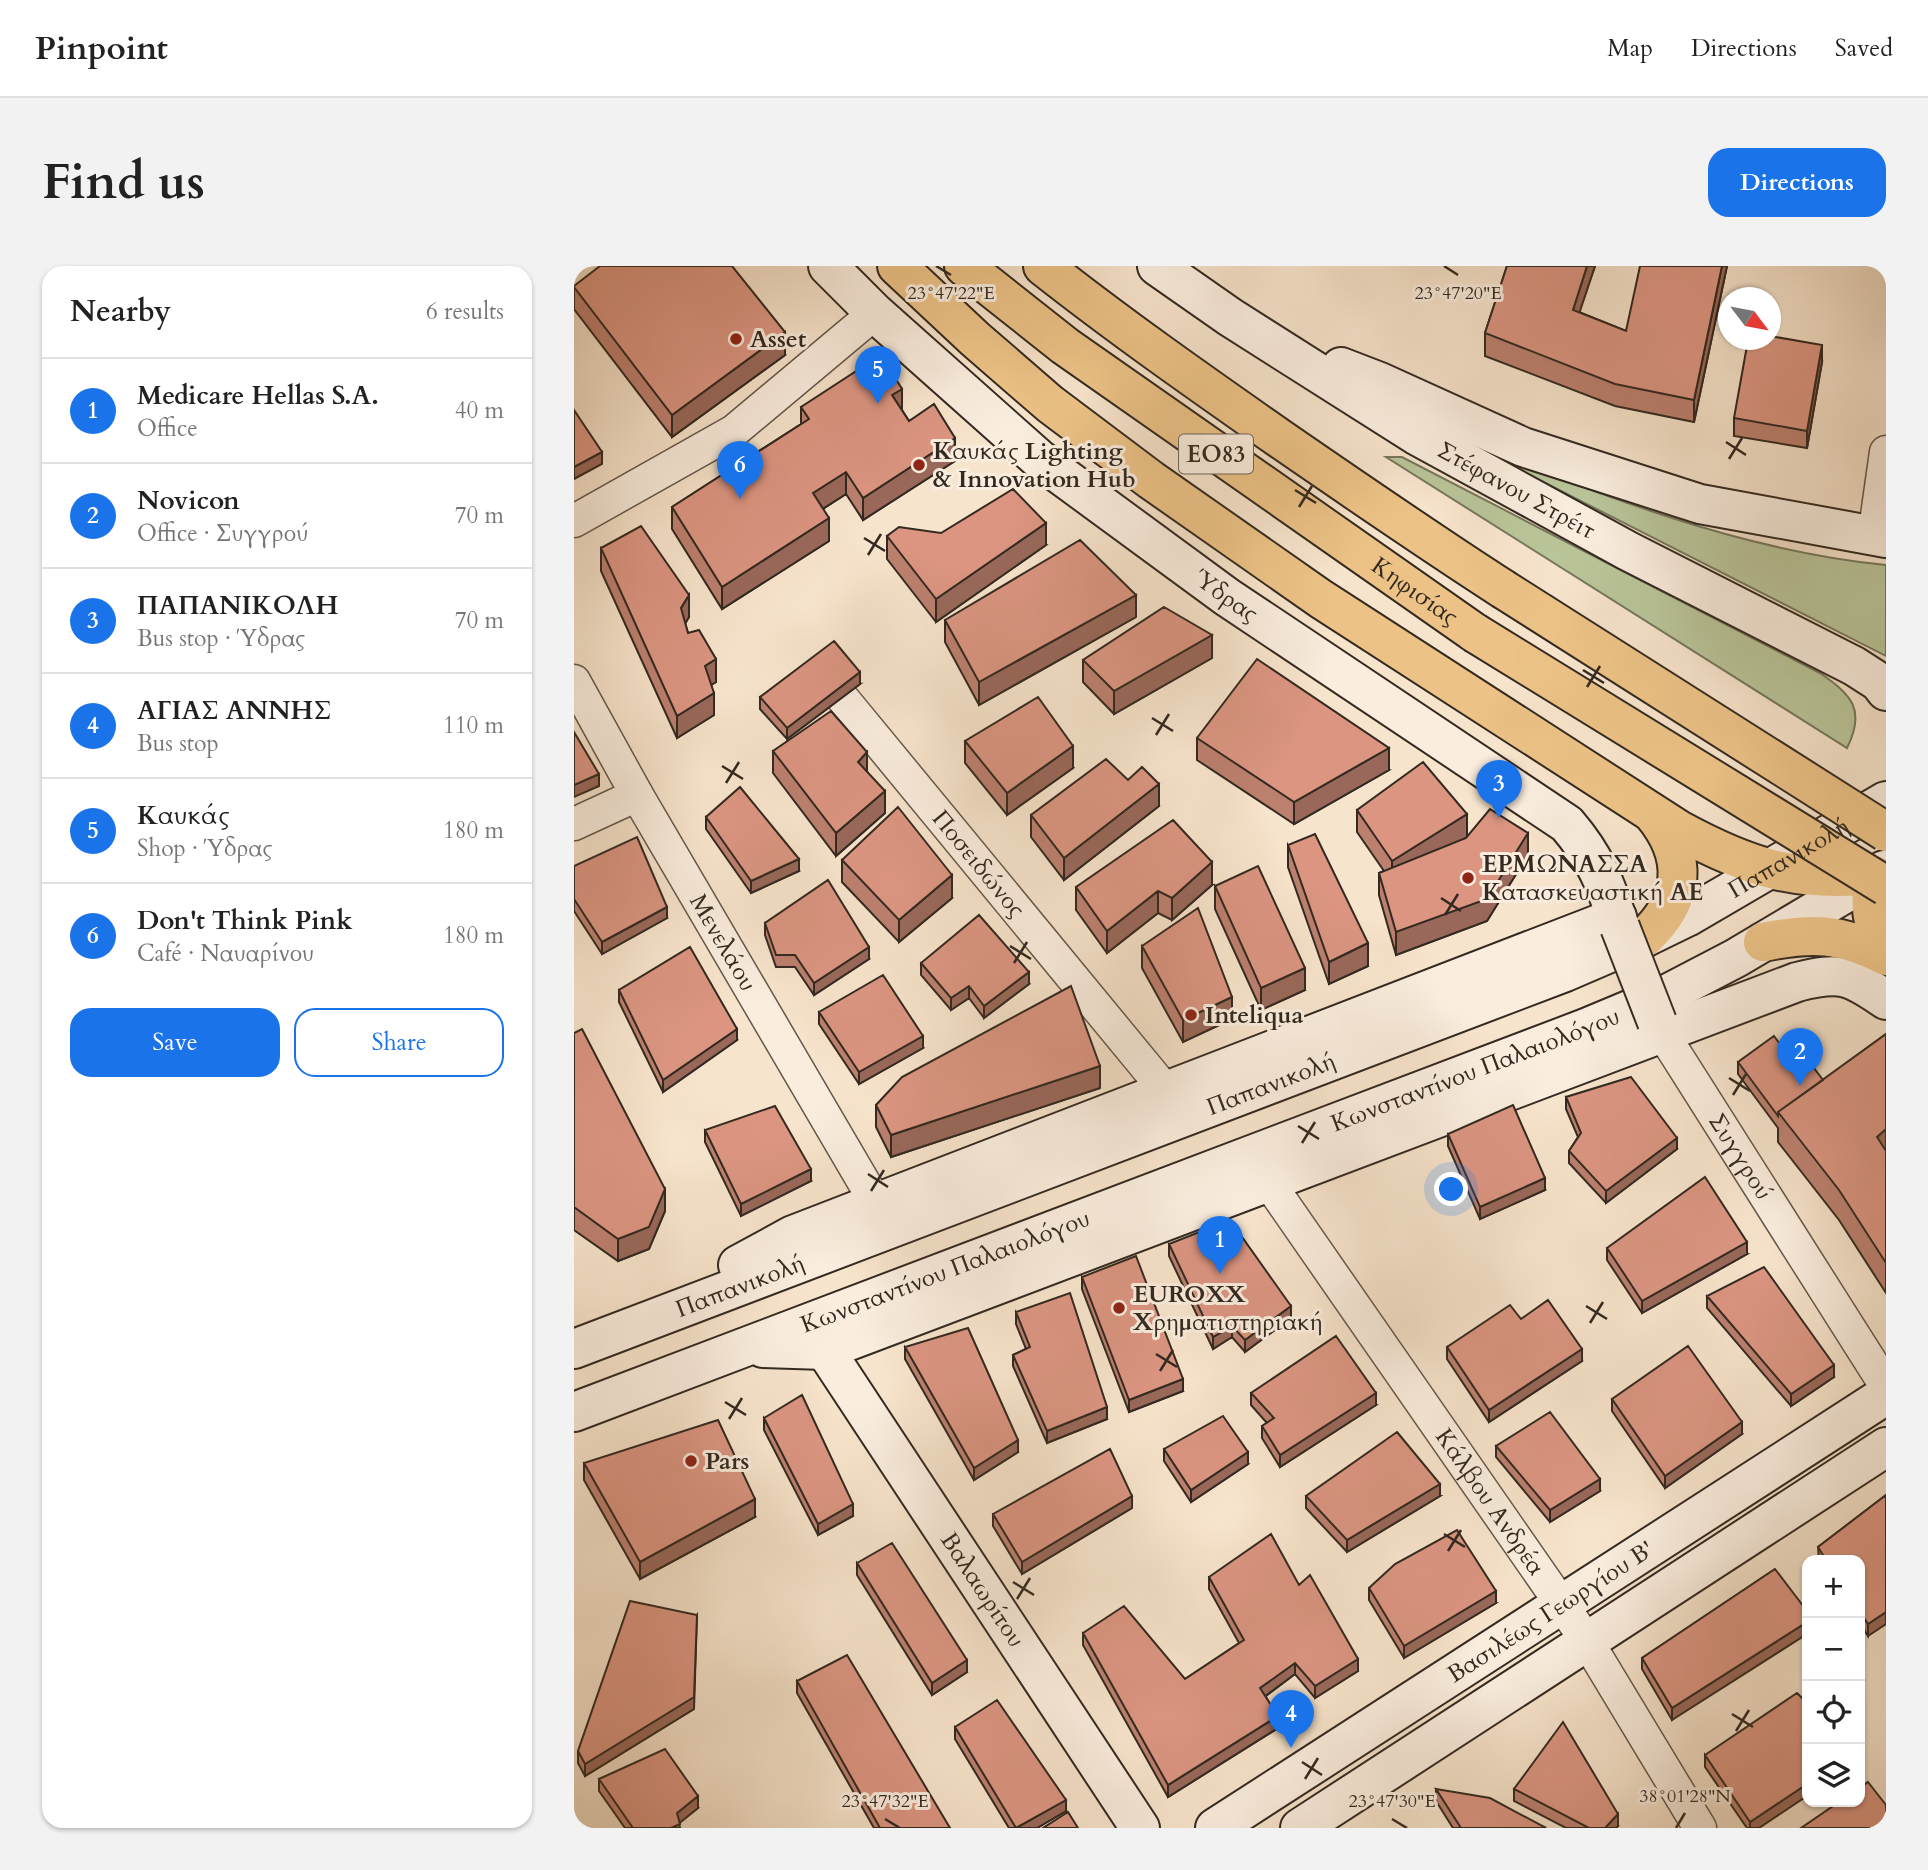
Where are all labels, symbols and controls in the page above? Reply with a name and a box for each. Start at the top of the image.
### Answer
text: Pinpoint [35,26,168,71]
text: Map [1607,32,1653,65]
text: Directions [1691,32,1797,65]
text: Saved [1835,32,1893,65]
button: Directions [1708,148,1886,217]
text: Find us [42,149,205,216]
text: 23°47'22"E [907,281,995,306]
text: 23°47'20"E [1414,281,1502,306]
north arrow [1718,287,1781,350]
text: Nearby [70,291,171,332]
text: 6 results [426,296,504,327]
place label: Asset [750,323,807,356]
marker: Asset [728,331,744,347]
pin: 5 [855,346,901,404]
text: Medicare Hellas S.A. [137,378,379,413]
text: 1 [87,395,99,426]
text: 40 m [455,395,504,426]
text: Office [137,413,198,444]
street label: Στέφανου Στρέιτ [1432,433,1601,547]
road number: ΕΟ83 [1179,434,1253,474]
place label: Καυκάς Lighting & Innovation Hub [933,435,1136,496]
pin: 6 [717,441,763,499]
marker: Καυκάς Lighting & Innovation Hub [911,457,927,473]
text: Novicon [137,483,240,518]
text: 2 [87,500,99,531]
text: 70 m [455,500,504,531]
text: Office · Συγγρού [137,518,308,549]
street label: Κηφισίας [1365,549,1465,633]
street label: Ύδρας [1187,561,1265,630]
text: ΠΑΠΑΝΙΚΟΛΗ [137,588,338,623]
text: 3 [87,605,99,636]
text: 70 m [455,605,504,636]
text: Bus stop · Ύδρας [137,623,305,654]
text: ΑΓΙΑΣ ΑΝΝΗΣ [137,693,331,728]
text: 4 [87,710,99,741]
text: 110 m [443,710,504,741]
text: Bus stop [137,728,219,759]
pin: 3 [1476,760,1522,818]
text: Καυκάς [137,798,230,833]
street label: Ποσειδώνος [925,803,1033,924]
street label: Παπανικολή [1722,809,1856,906]
text: 5 [87,815,99,846]
text: 180 m [443,815,504,846]
text: Shop · Ύδρας [137,833,272,864]
place label: ΕΡΜΩΝΑΣΣΑ Κατασκευαστική ΑΕ [1482,848,1703,909]
marker: ΕΡΜΩΝΑΣΣΑ Κατασκευαστική ΑΕ [1460,870,1476,886]
street label: Μενελάου [682,888,765,997]
text: Don't Think Pink [137,903,353,938]
text: 6 [87,920,99,951]
text: 180 m [443,920,504,951]
text: Café · Ναυαρίνου [137,938,314,969]
place label: Inteliqua [1205,999,1304,1032]
street label: Κωνσταντίνου Παλαιολόγου [1326,999,1625,1140]
marker: Inteliqua [1183,1007,1199,1023]
button: Save [70,1008,280,1077]
button: Share [294,1008,504,1077]
pin: 2 [1777,1028,1823,1086]
street label: Παπανικολή [1202,1044,1341,1123]
street label: Συγγρού [1701,1107,1780,1206]
your location [1434,1172,1468,1206]
street label: Κωνσταντίνου Παλαιολόγου [796,1201,1095,1341]
pin: 1 [1197,1216,1243,1274]
street label: Παπανικολή [671,1246,810,1325]
place label: EUROXX Χρηματιστηριακή [1133,1278,1323,1339]
marker: EUROXX Χρηματιστηριακή [1111,1300,1127,1316]
street label: Κάλβου Ανδρέα [1428,1422,1553,1582]
place label: Pars [705,1445,749,1478]
marker: Pars [683,1453,699,1469]
street label: Βαλαωρίτου [933,1526,1033,1654]
street label: Βασιλέως Γεωργίου Β' [1441,1533,1660,1690]
map controls [1802,1555,1865,1807]
button: + [1802,1555,1865,1618]
button: − [1802,1618,1865,1681]
button: locate [1802,1681,1865,1744]
pin: 4 [1268,1690,1314,1748]
button: layers [1802,1744,1865,1807]
text: 38°01'28"N [1639,1784,1731,1809]
text: 23°47'32"E [841,1789,929,1814]
text: 23°47'30"E [1348,1789,1436,1814]

